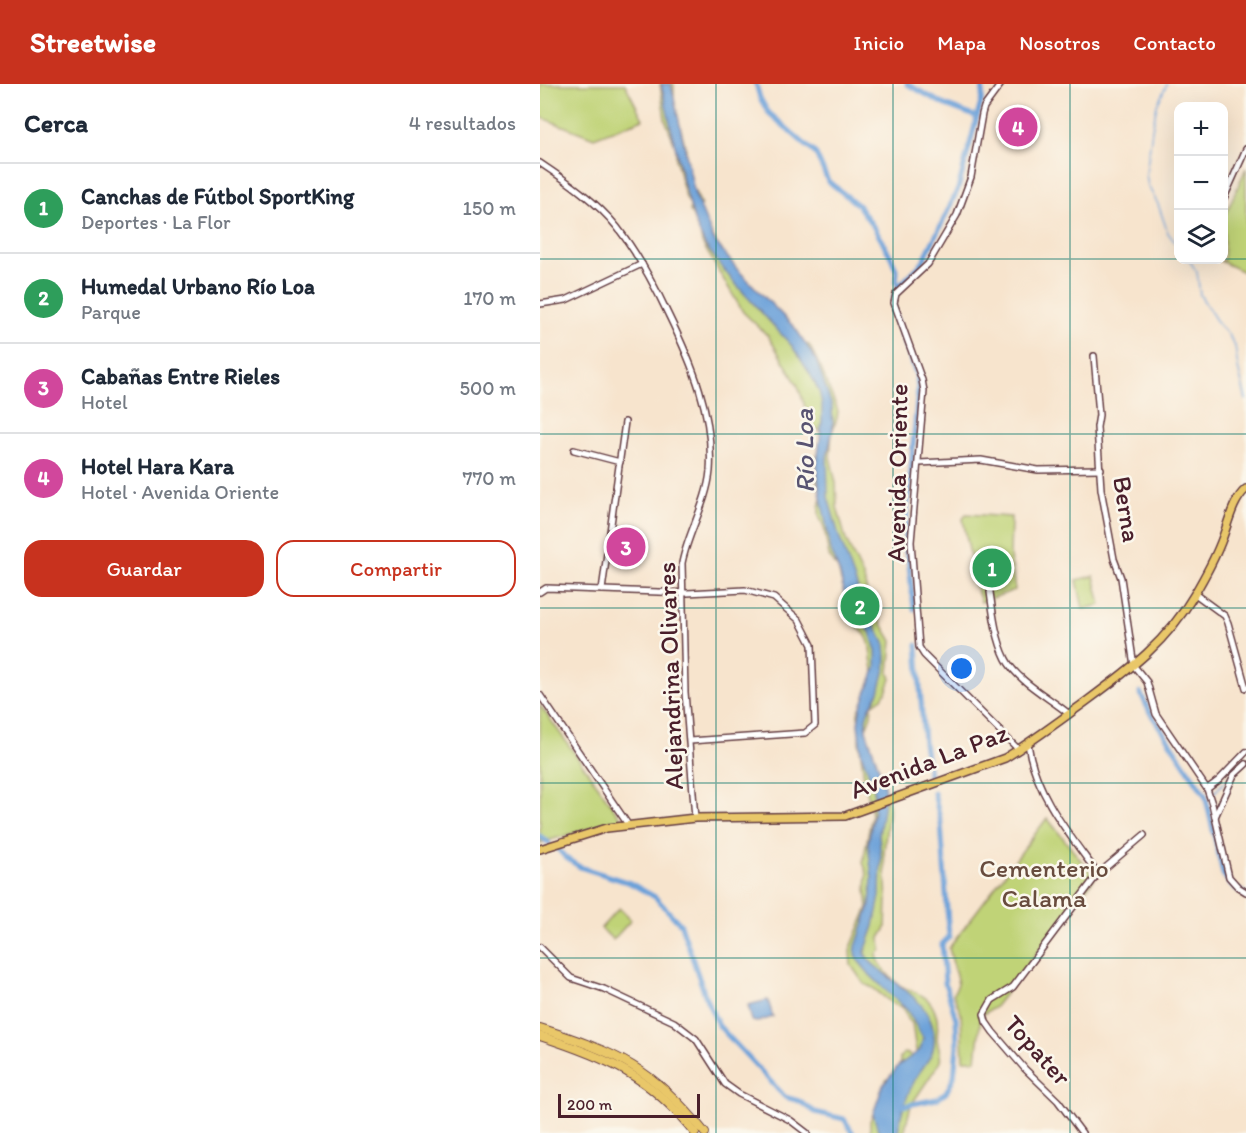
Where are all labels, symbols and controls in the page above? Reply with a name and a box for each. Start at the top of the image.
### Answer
text: Streetwise [30,25,156,59]
text: Inicio [854,30,904,55]
text: Mapa [937,30,986,55]
text: Nosotros [1019,30,1100,55]
text: Contacto [1133,30,1216,55]
map controls [1174,102,1228,264]
button: + [1174,102,1228,156]
pin: 4 [998,104,1038,150]
text: Cerca [24,107,88,139]
text: 4 resultados [409,111,516,135]
button: − [1174,156,1228,210]
text: Canchas de Fútbol SportKing [81,183,354,210]
text: 1 [39,196,48,220]
text: 150 m [463,196,516,220]
text: Deportes · La Flor [81,210,231,234]
button: layers [1174,210,1228,264]
text: Humedal Urbano Río Loa [81,273,315,300]
text: 2 [38,286,49,310]
text: 170 m [463,286,516,310]
text: Parque [81,300,141,324]
text: Cabañas Entre Rieles [81,363,280,390]
text: 3 [38,376,49,400]
text: 500 m [460,376,516,400]
street label: Avenida Oriente [879,383,915,563]
text: Hotel [81,390,128,414]
water label: Río Loa [787,407,821,494]
text: Hotel Hara Kara [81,453,234,480]
text: 4 [37,466,50,490]
text: 770 m [463,466,516,490]
street label: Berna [1106,474,1148,544]
text: Hotel · Avenida Oriente [81,480,279,504]
pin: 3 [606,524,646,570]
button: Guardar [24,540,264,597]
button: Compartir [276,540,516,597]
pin: 1 [972,546,1012,590]
street label: Alejandrina Olivares [650,562,690,790]
pin: 2 [840,584,880,628]
your location [947,654,976,683]
street label: Avenida La Paz [845,716,1013,806]
park label: Cementerio Calama [979,852,1109,914]
street label: Topater [998,1008,1079,1093]
scale bar [558,1091,700,1118]
text: 200 m [567,1095,612,1114]

